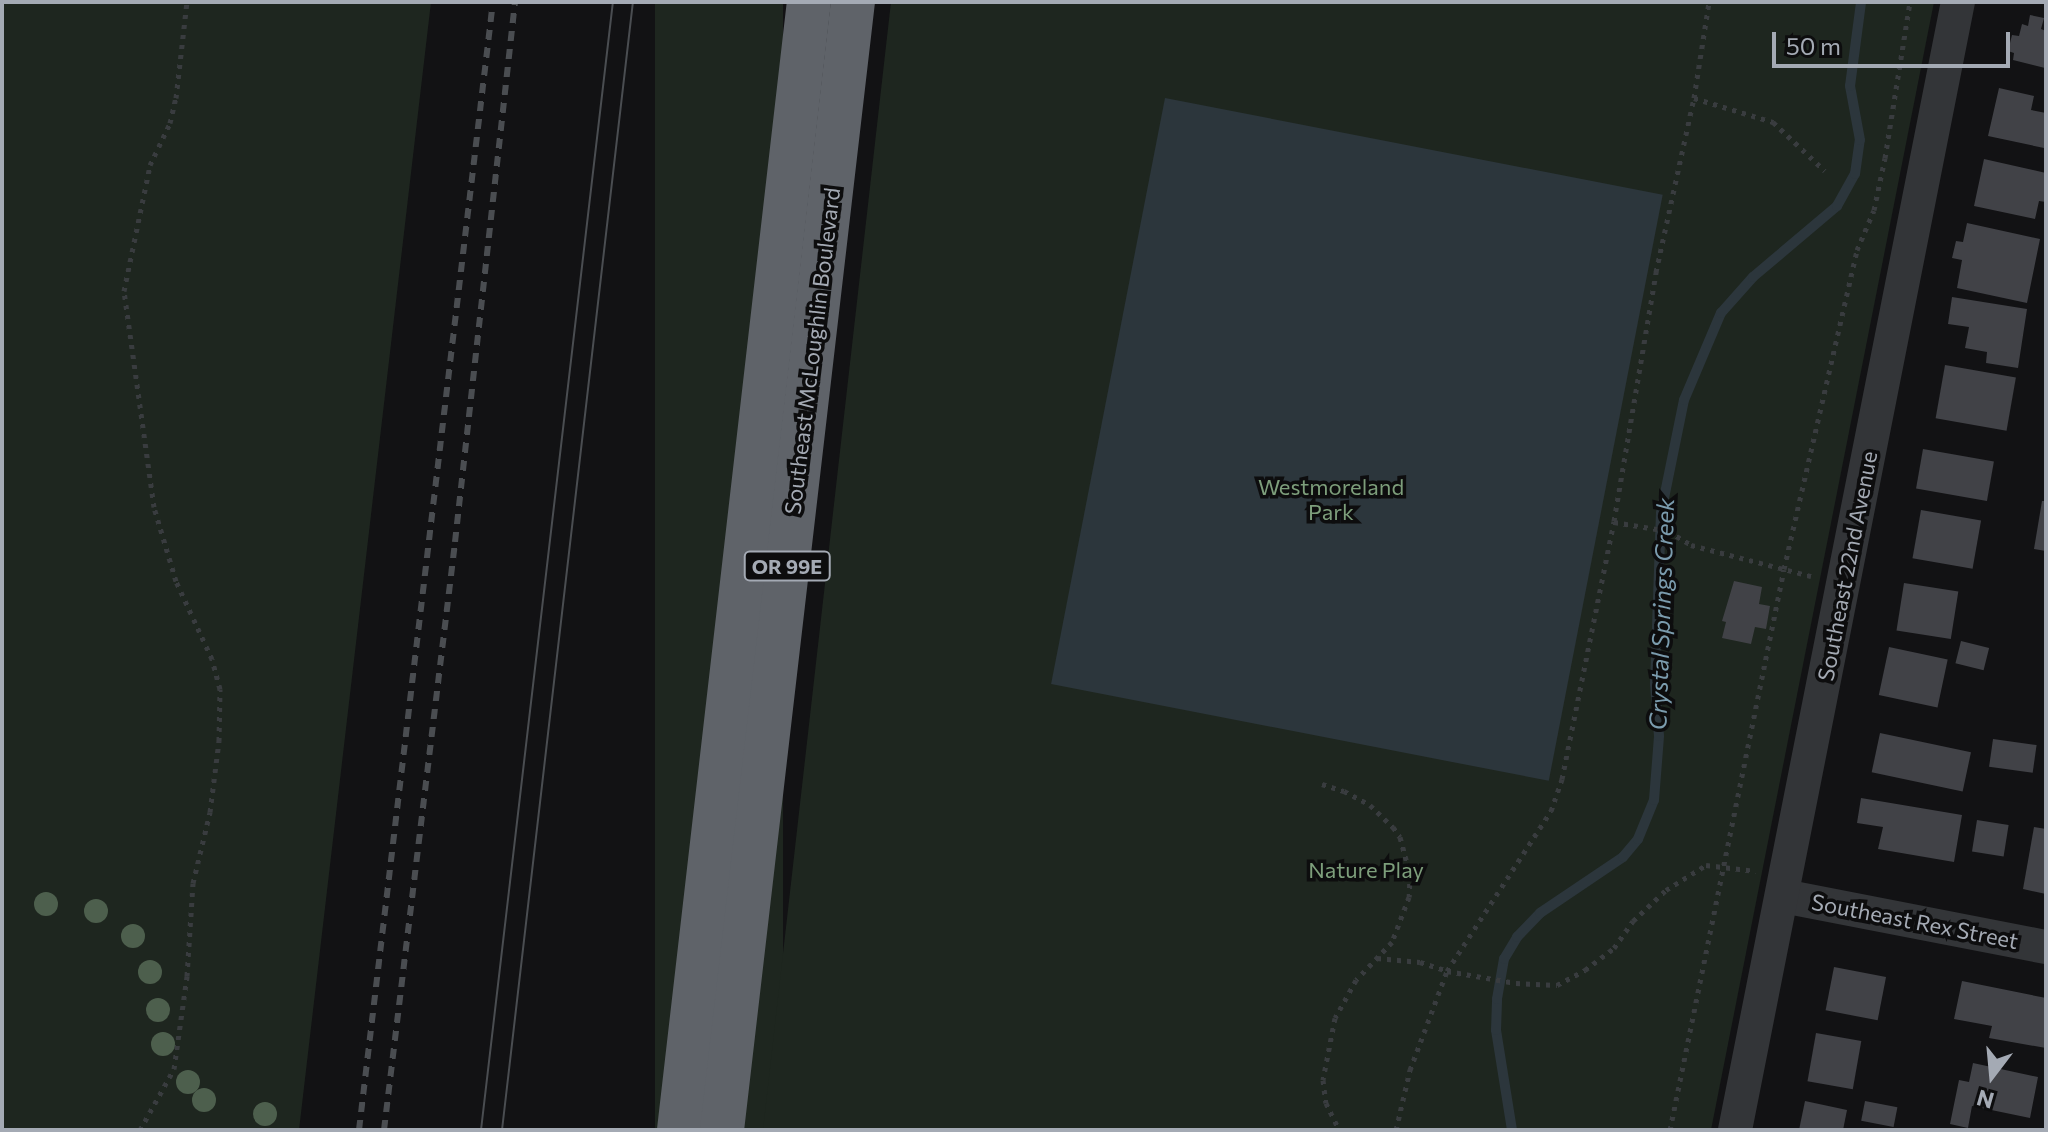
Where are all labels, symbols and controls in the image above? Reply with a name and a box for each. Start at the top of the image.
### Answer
scale bar [1776,16,2014,66]
text: 50 m [1786,31,1841,60]
street label: Southeast McLoughlin Boulevard [779,186,845,516]
street label: Southeast 22nd Avenue [1812,449,1882,683]
park label: Westmoreland Park [1258,473,1404,524]
water label: Crystal Springs Creek [1643,497,1679,731]
road number: OR 99E [743,550,831,582]
park label: Nature Play [1308,857,1424,883]
street label: Southeast Rex Street [1809,888,2021,954]
north arrow [1952,1036,2032,1116]
text: N [1974,1084,1997,1115]

